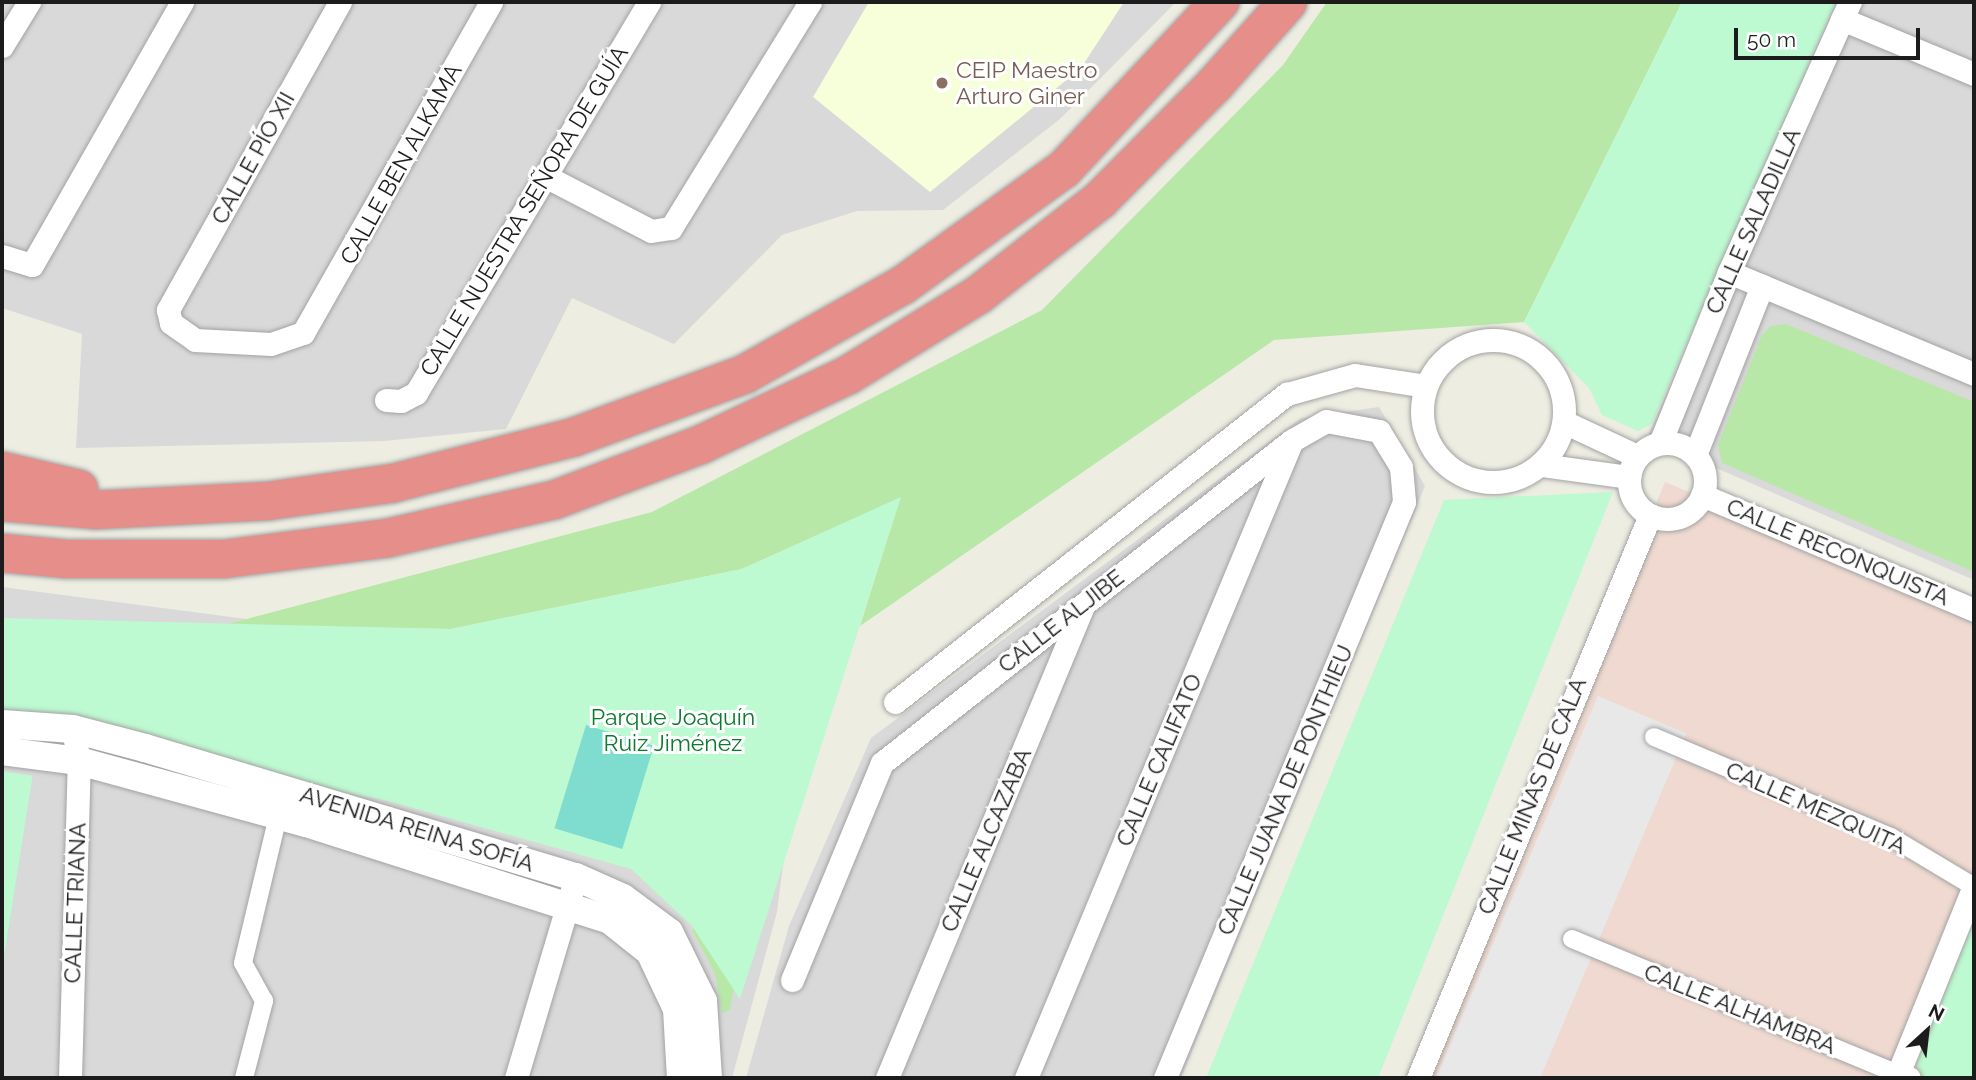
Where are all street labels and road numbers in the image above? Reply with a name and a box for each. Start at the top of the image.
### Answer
street label: CALLE NUESTRA SEÑORA DE GUÍA [414,40,634,382]
street label: CALLE BEN ALKAMA [334,59,468,269]
street label: CALLE PÍO XII [205,87,301,229]
street label: CALLE SALADILLA [1700,124,1806,318]
street label: CALLE RECONQUISTA [1722,493,1954,611]
street label: CALLE ALJIBE [992,563,1130,679]
street label: CALLE JUANA DE PONTHIEU [1211,640,1359,940]
street label: CALLE CALIFATO [1110,670,1208,850]
street label: CALLE MINAS DE CALA [1472,674,1592,918]
street label: CALLE ALCAZABA [935,744,1037,936]
street label: CALLE MEZQUITA [1722,756,1910,860]
street label: AVENIDA REINA SOFÍA [296,780,538,878]
street label: CALLE TRIANA [58,822,92,984]
street label: CALLE ALHAMBRA [1640,958,1840,1060]

